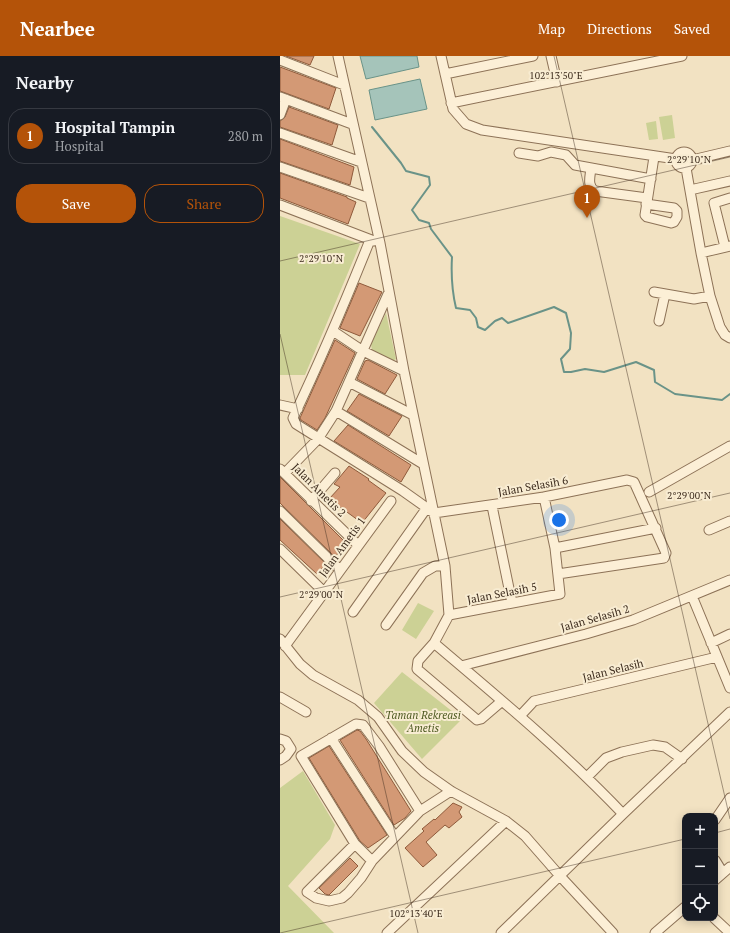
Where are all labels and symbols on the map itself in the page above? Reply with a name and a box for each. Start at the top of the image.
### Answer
text: 102°13'50"E [529,69,583,82]
text: 2°29'10"N [667,153,712,166]
pin: 1 [574,185,600,218]
text: 2°29'10"N [299,252,344,265]
street label: Jalan Ametis 2 [289,460,349,520]
street label: Jalan Selasih 6 [497,473,569,499]
text: 2°29'00"N [667,489,712,502]
your location [549,510,569,530]
street label: Jalan Ametis 1 [316,514,368,580]
street label: Jalan Selasih 5 [466,579,538,607]
text: 2°29'00"N [299,588,344,601]
street label: Jalan Selasih 2 [559,601,631,634]
street label: Jalan Selasih [581,656,645,684]
park label: Taman Rekreasi Ametis [385,708,461,735]
text: 102°13'40"E [389,907,443,920]

